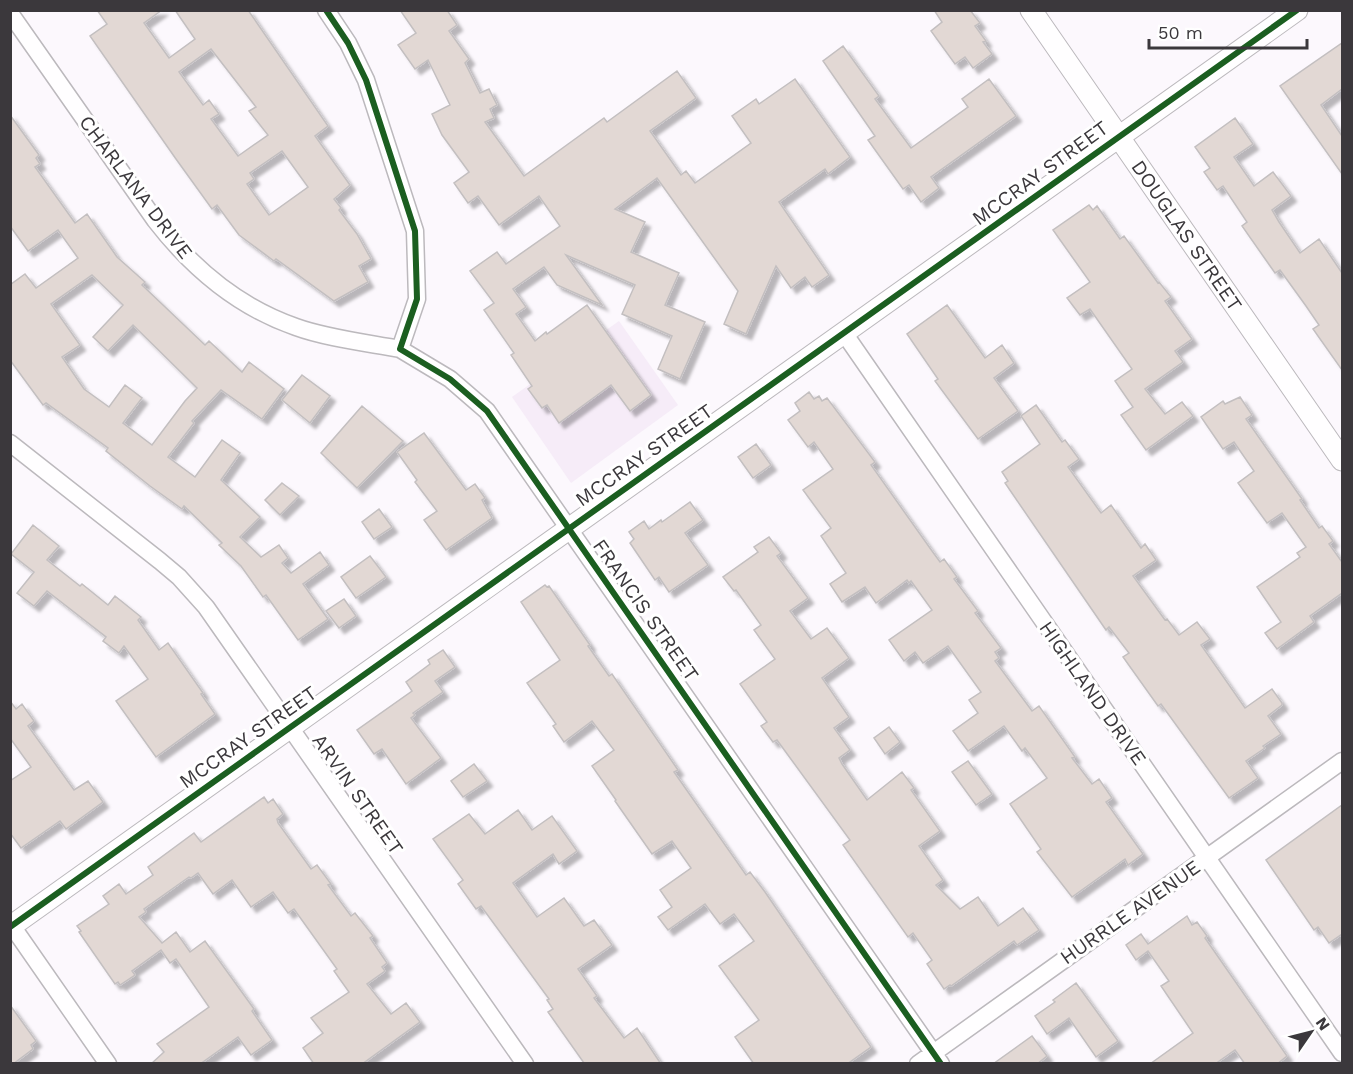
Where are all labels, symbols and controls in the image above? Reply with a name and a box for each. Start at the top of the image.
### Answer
scale bar [1149,12,1306,50]
text: 50 m [1158,22,1203,43]
street label: CHARLANA DRIVE [74,111,198,263]
street label: MCCRAY STREET [967,116,1113,230]
street label: DOUGLAS STREET [1126,155,1247,315]
street label: MCCRAY STREET [571,399,717,511]
street label: FRANCIS STREET [588,534,704,686]
street label: HIGHLAND DRIVE [1034,616,1152,770]
street label: MCCRAY STREET [175,681,321,793]
street label: ARVIN STREET [308,729,408,859]
street label: HURRLE AVENUE [1055,855,1205,969]
north arrow [1281,1002,1341,1062]
text: N [1312,1013,1334,1034]

